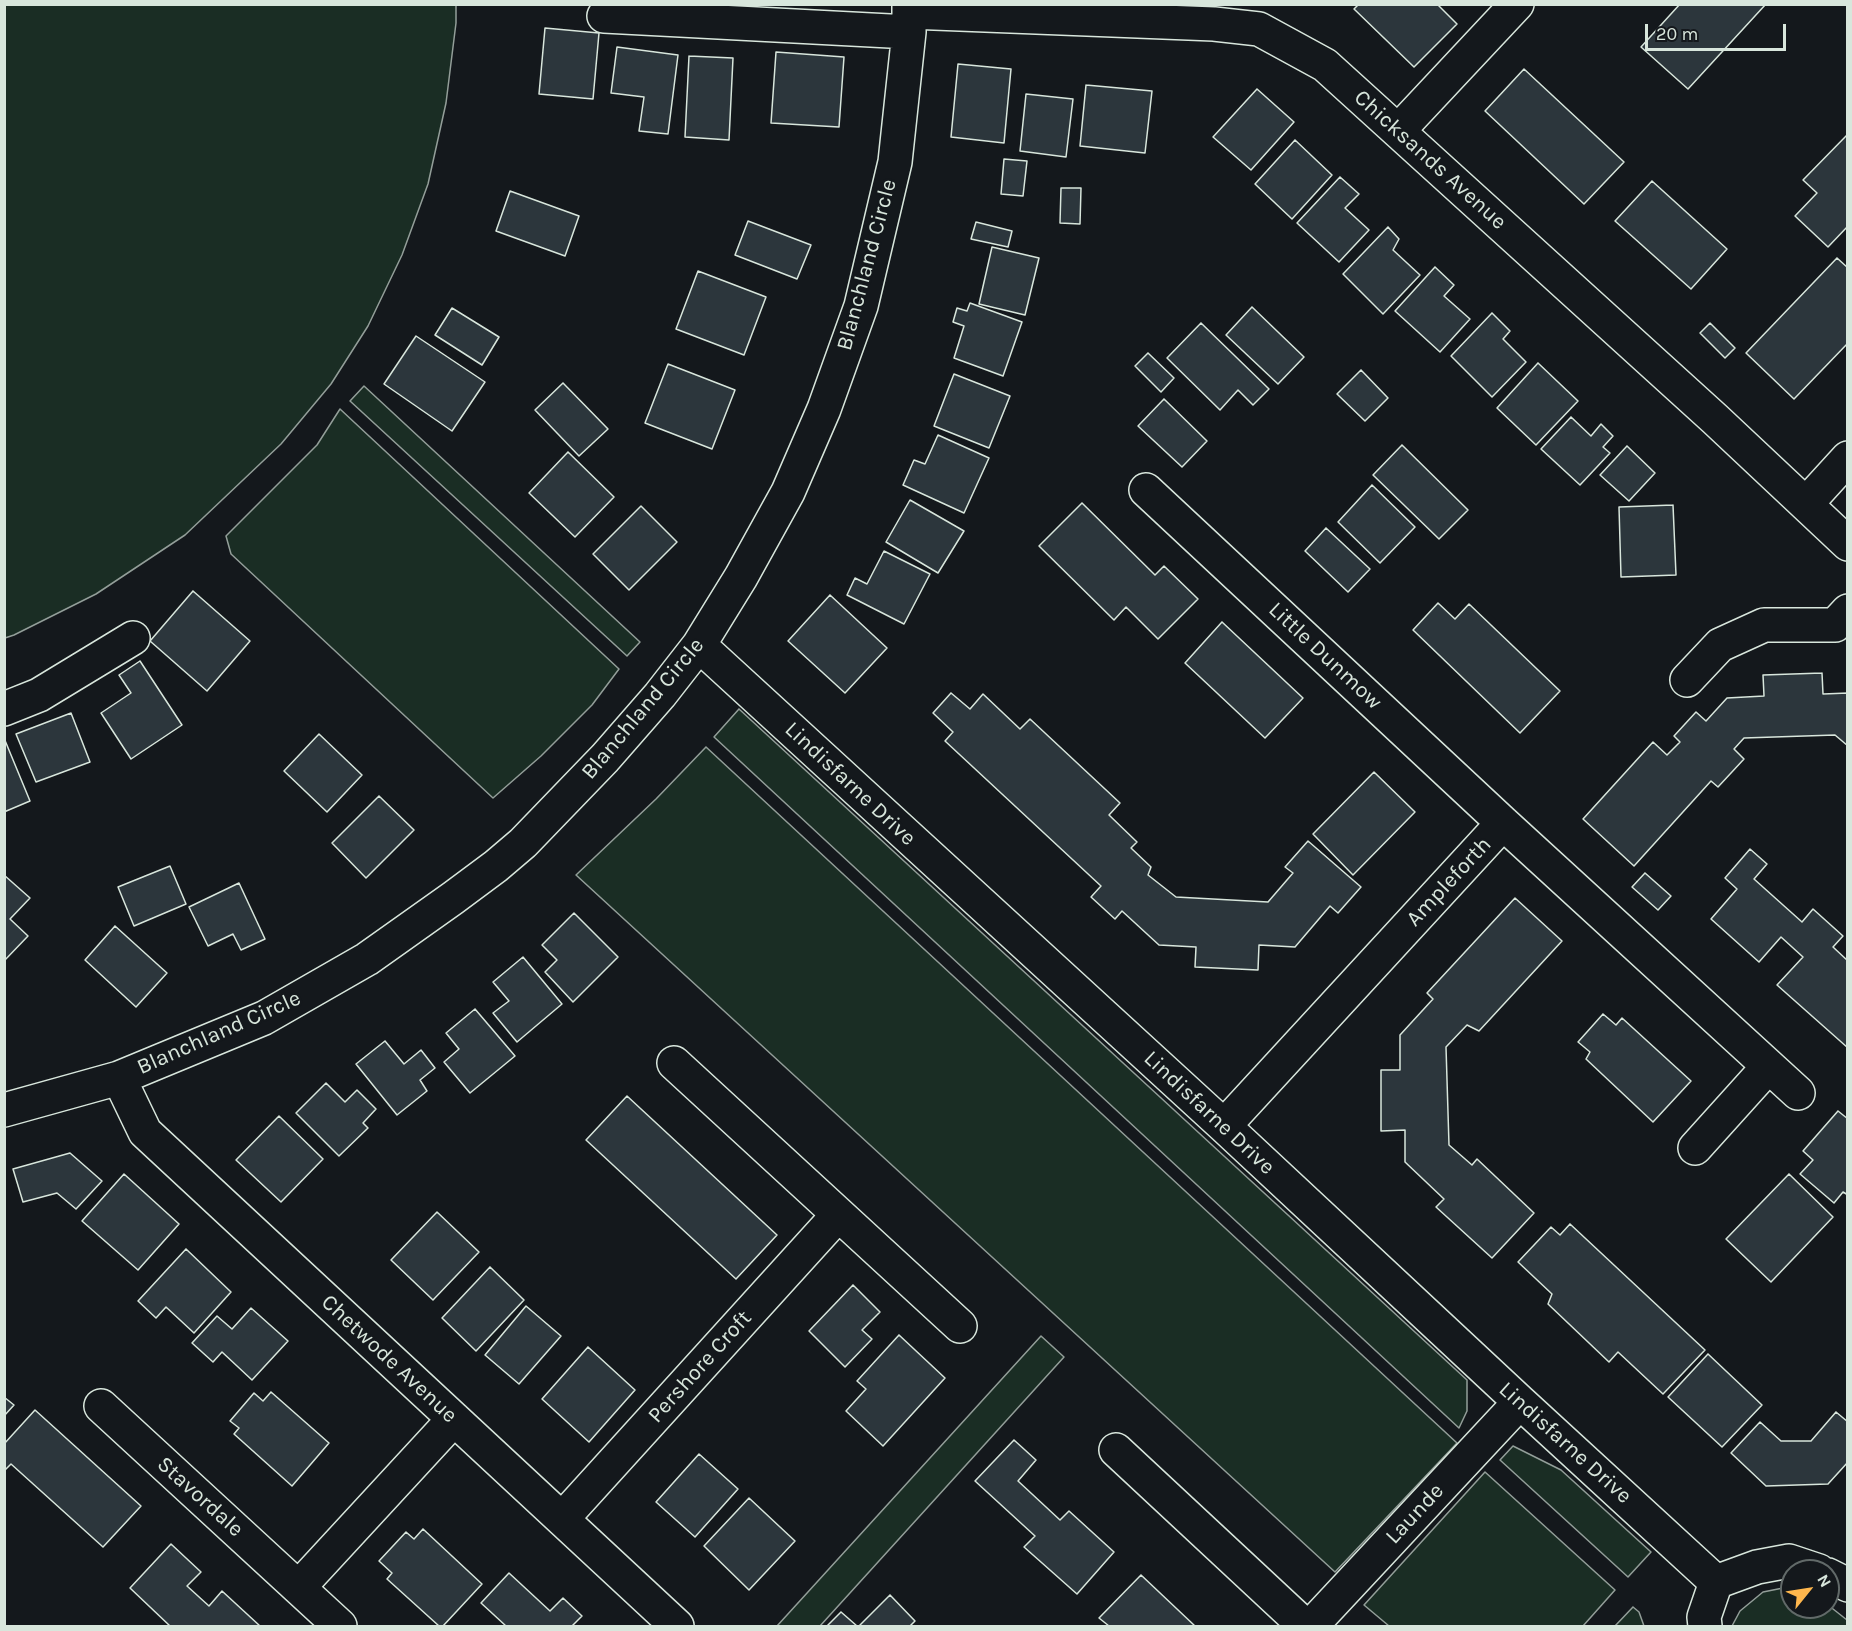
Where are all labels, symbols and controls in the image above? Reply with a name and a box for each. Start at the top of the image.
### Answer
scale bar [1648,12,1789,50]
text: 20 m [1656,23,1698,45]
street label: Chicksands Avenue [1348,85,1512,235]
street label: Blanchland Circle [831,176,903,354]
street label: Little Dunmow [1263,597,1387,715]
street label: Blanchland Circle [576,633,710,785]
street label: Lindisfarne Drive [779,717,921,851]
street label: Ampleforth [1401,832,1497,932]
street label: Blanchland Circle [133,985,305,1081]
street label: Lindisfarne Drive [1138,1046,1280,1180]
street label: Chetwode Avenue [316,1289,462,1429]
street label: Pershore Croft [643,1305,757,1429]
street label: Lindisfarne Drive [1493,1377,1637,1509]
street label: Stavordale [151,1451,249,1543]
street label: Launde [1380,1478,1450,1550]
north arrow [1780,1559,1840,1619]
text: N [1813,1571,1835,1590]

